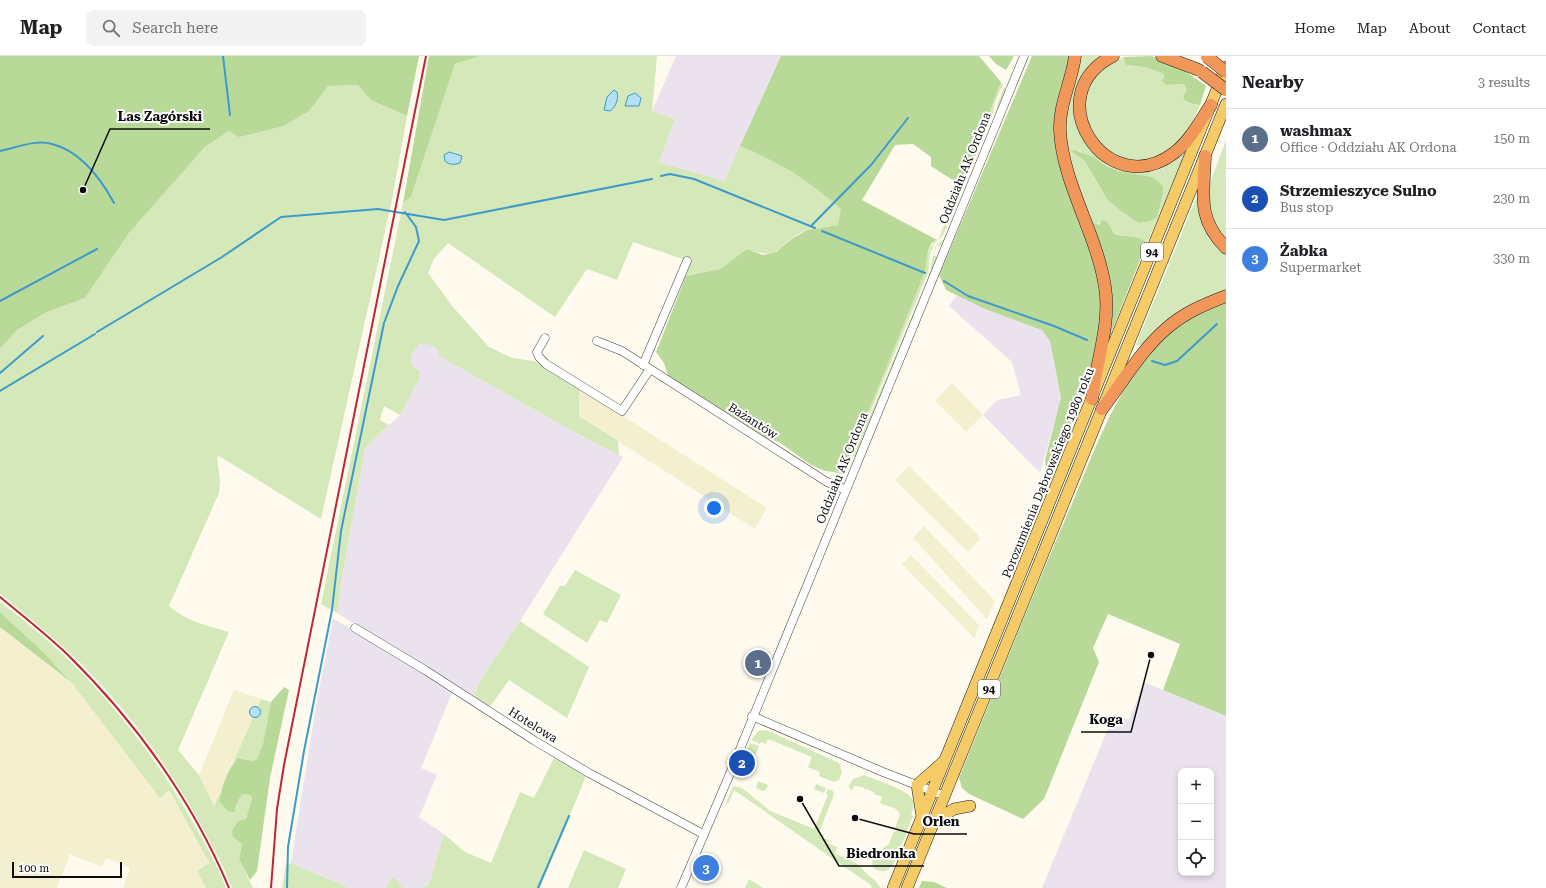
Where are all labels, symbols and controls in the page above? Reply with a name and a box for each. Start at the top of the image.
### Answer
search box [86,10,366,46]
text: Map [20,16,62,39]
icon: search [100,17,122,39]
text: Search here [132,19,218,37]
text: Home [1294,20,1335,36]
text: Map [1357,20,1387,36]
text: About [1409,20,1451,36]
text: Contact [1473,20,1526,36]
text: Nearby [1242,72,1304,92]
text: 3 results [1478,75,1530,90]
callout: Las Zagórski [110,104,210,129]
text: Las Zagórski [118,109,203,124]
street label: Oddziału AK Ordona [936,110,994,226]
text: washmax [1280,122,1352,140]
text: 1 [1251,131,1259,146]
text: 150 m [1493,131,1530,146]
text: Office · Oddziału AK Ordona [1280,140,1457,155]
text: Strzemieszyce Sulno [1280,182,1437,200]
text: 2 [1251,191,1259,206]
text: 230 m [1493,191,1530,206]
text: Bus stop [1280,200,1334,215]
text: Żabka [1280,242,1328,260]
road number: 94 [1141,243,1163,261]
text: 3 [1251,251,1259,266]
text: 330 m [1493,251,1530,266]
text: Supermarket [1280,260,1361,275]
street label: Porozumienia Dąbrowskiego 1980 roku [999,365,1097,580]
street label: Bażantów [726,400,780,442]
street label: Oddziału AK Ordona [813,410,871,526]
your location [704,498,724,518]
pin: 1 [745,648,771,678]
road number: 94 [978,680,1000,698]
street label: Hotelowa [506,704,561,746]
callout: Koga [1081,707,1131,732]
text: Koga [1089,712,1123,727]
pin: 2 [729,748,755,778]
map controls [1178,768,1214,876]
button: + [1178,768,1214,804]
button: − [1178,804,1214,840]
callout: Orlen [914,809,967,834]
text: Orlen [922,814,960,829]
button: locate [1178,840,1214,876]
callout: Biedronka [839,841,924,866]
text: Biedronka [846,846,916,861]
pin: 3 [693,853,719,883]
scale bar [12,860,122,879]
text: 100 m [18,862,49,875]

